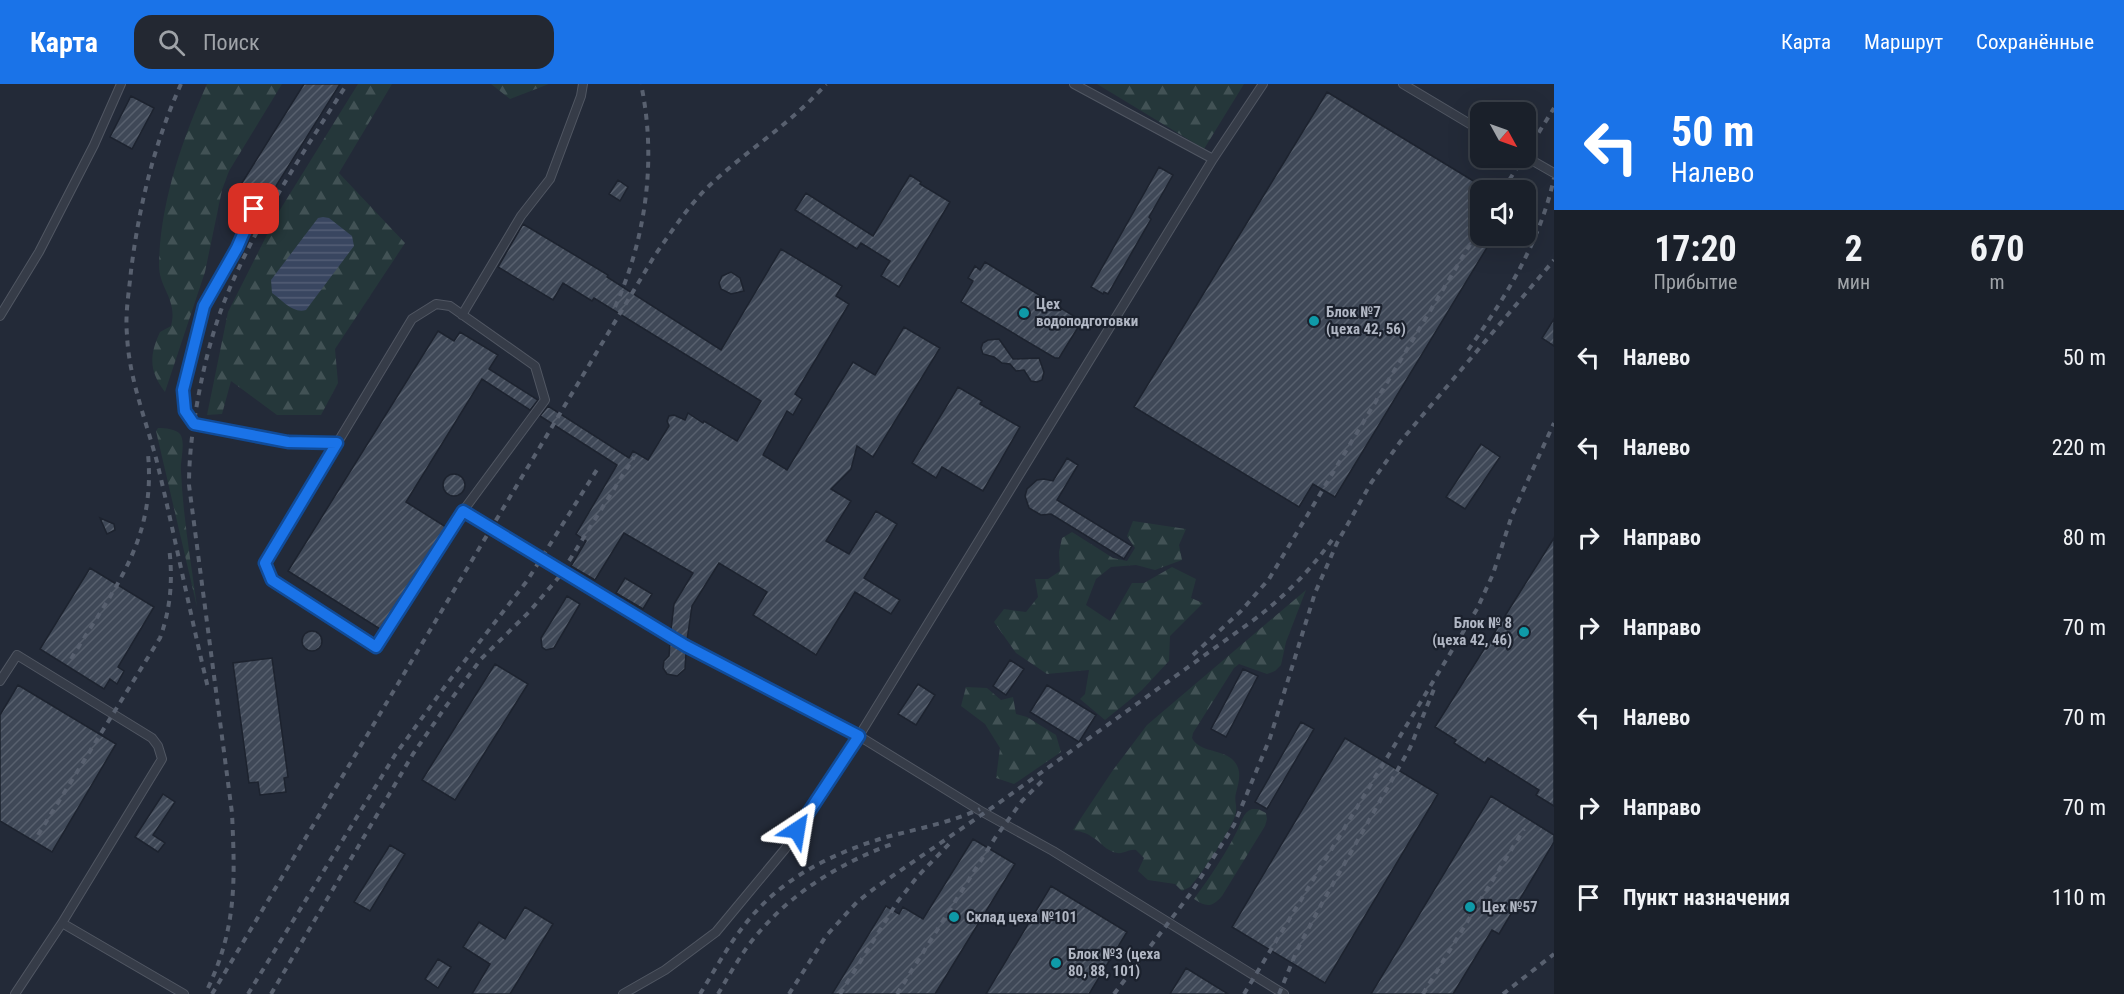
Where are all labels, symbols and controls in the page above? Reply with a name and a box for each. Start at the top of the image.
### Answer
search box [134,15,554,69]
text: Карта [30,26,98,59]
icon: search [155,26,188,59]
text: Поиск [203,30,260,55]
text: Карта [1781,30,1831,54]
text: Маршрут [1864,30,1943,54]
text: Сохранённые [1976,30,2094,54]
north arrow [1470,102,1536,168]
map controls [1470,102,1536,246]
text: 50 m [1671,107,1754,156]
icon: left [1572,108,1650,186]
text: Налево [1671,157,1754,189]
button: sound [1470,180,1536,246]
pin [228,183,279,234]
icon: arrive [237,192,270,225]
text: 17:20 [1654,228,1737,270]
text: 2 [1844,228,1863,270]
text: 670 [1970,228,2024,270]
text: Прибытие [1654,270,1737,294]
text: мин [1837,270,1870,294]
text: m [1990,270,2005,294]
place label: Цех водоподготовки [1036,295,1138,330]
place label: Блок №7 (цеха 42, 56) [1326,303,1406,338]
marker: Цех водоподготовки [1017,306,1031,320]
marker: Блок №7 (цеха 42, 56) [1307,314,1321,328]
icon: left [1572,341,1605,374]
text: Налево [1623,345,1690,370]
text: 50 m [2063,345,2106,370]
icon: left [1572,431,1605,464]
text: Налево [1623,435,1690,460]
text: 220 m [2052,435,2106,460]
icon: right [1572,521,1605,554]
text: Направо [1623,525,1701,550]
text: 80 m [2063,525,2106,550]
icon: right [1572,611,1605,644]
place label: Блок № 8 (цеха 42, 46) [1432,614,1512,649]
text: Направо [1623,615,1701,640]
text: 70 m [2063,615,2106,640]
marker: Блок № 8 (цеха 42, 46) [1517,625,1531,639]
icon: left [1572,701,1605,734]
text: Налево [1623,705,1690,730]
text: 70 m [2063,705,2106,730]
icon: right [1572,791,1605,824]
text: Направо [1623,795,1701,820]
text: 70 m [2063,795,2106,820]
position arrow [765,798,829,862]
icon: arrive [1572,881,1605,914]
text: Пункт назначения [1623,885,1790,910]
text: 110 m [2052,885,2106,910]
place label: Цех №57 [1482,898,1538,916]
marker: Цех №57 [1463,900,1477,914]
place label: Склад цеха №101 [966,908,1077,926]
marker: Склад цеха №101 [947,910,961,924]
place label: Блок №3 (цеха 80, 88, 101) [1068,945,1160,980]
marker: Блок №3 (цеха 80, 88, 101) [1049,956,1063,970]

